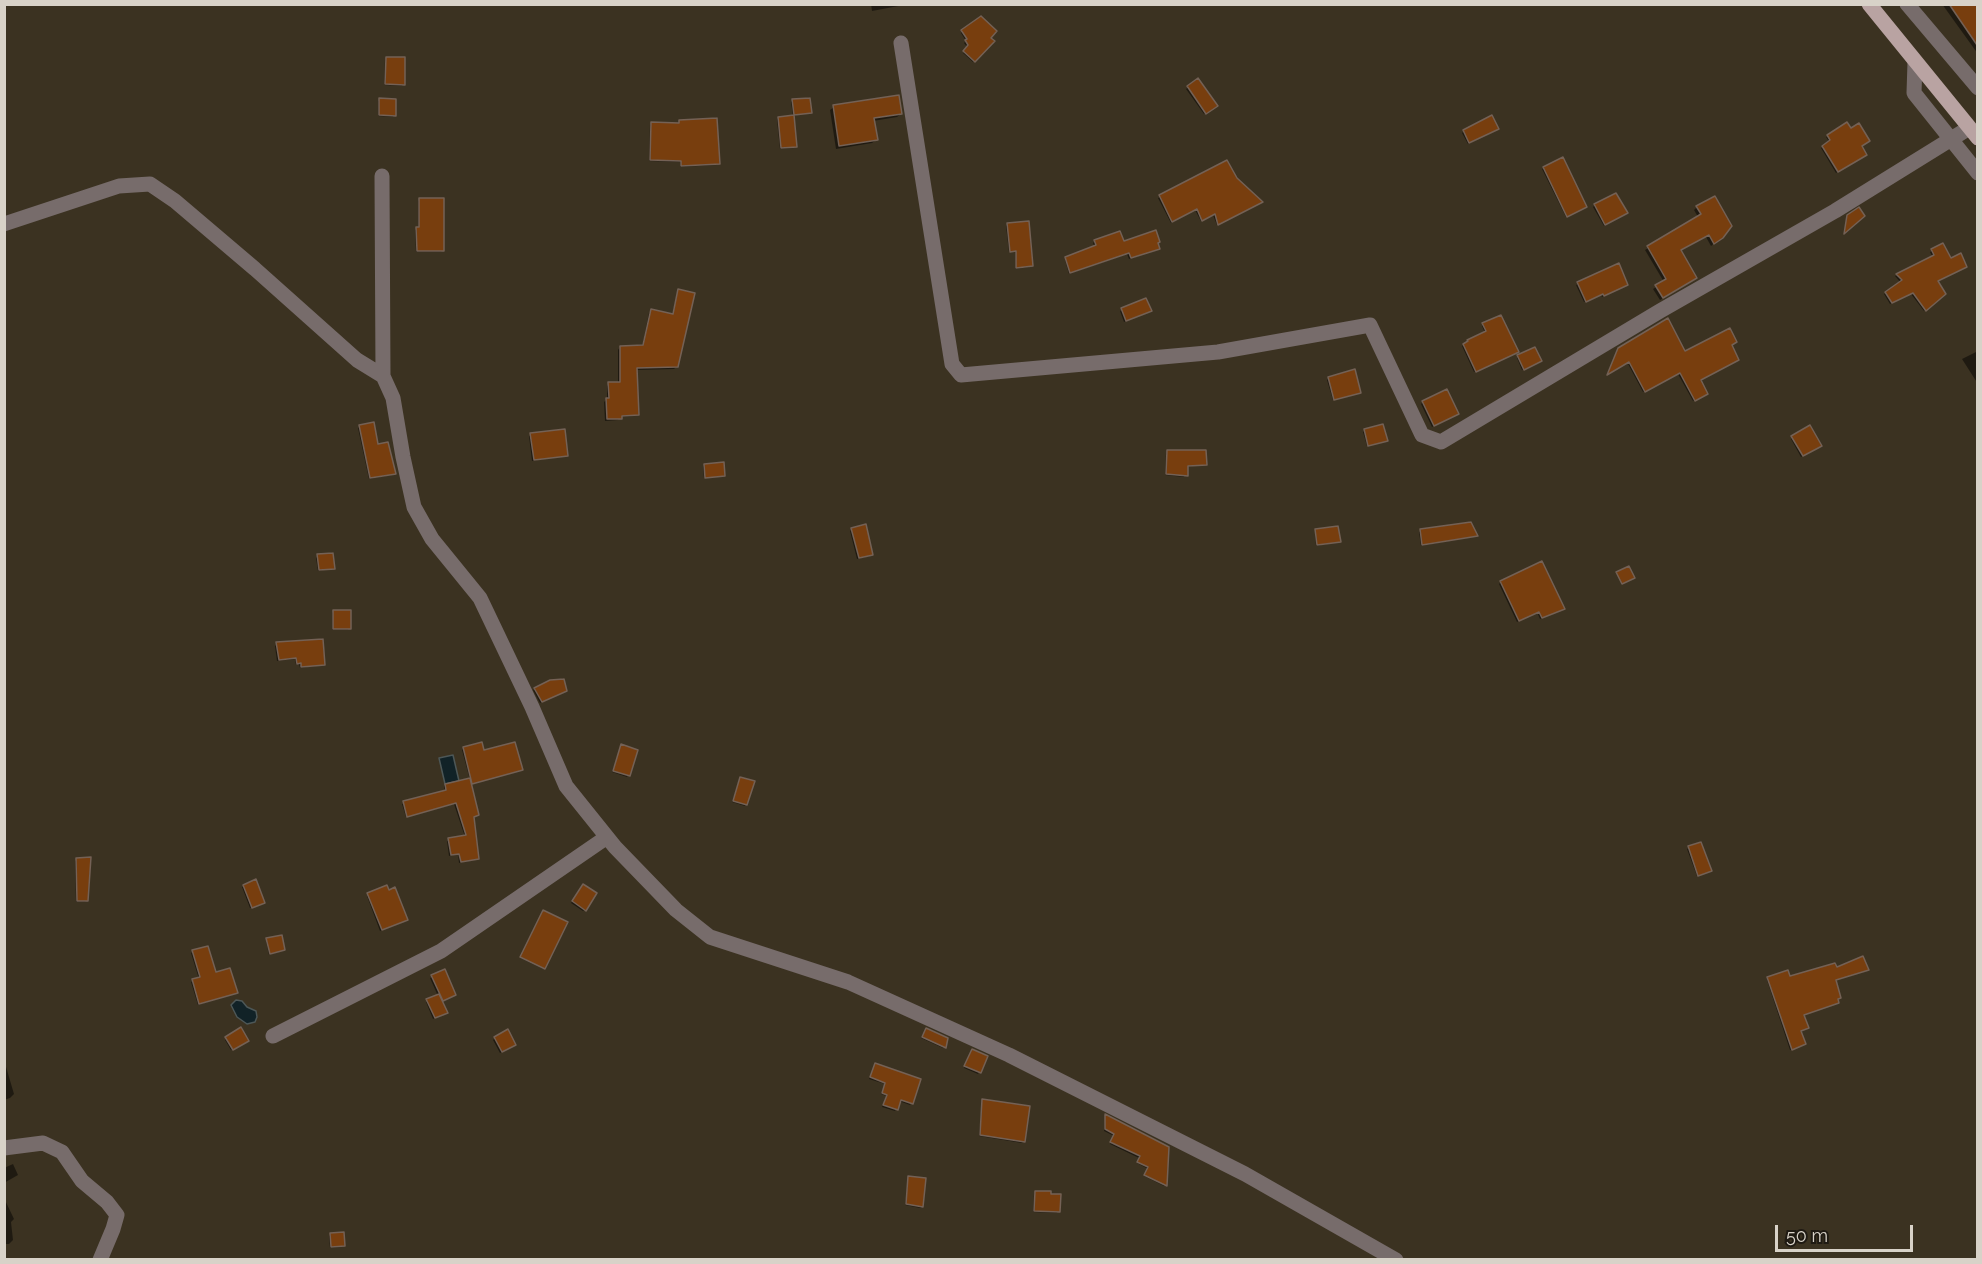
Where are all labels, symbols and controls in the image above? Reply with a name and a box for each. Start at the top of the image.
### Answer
scale bar [1778,1213,1916,1251]
text: 50 m [1786,1225,1828,1246]

